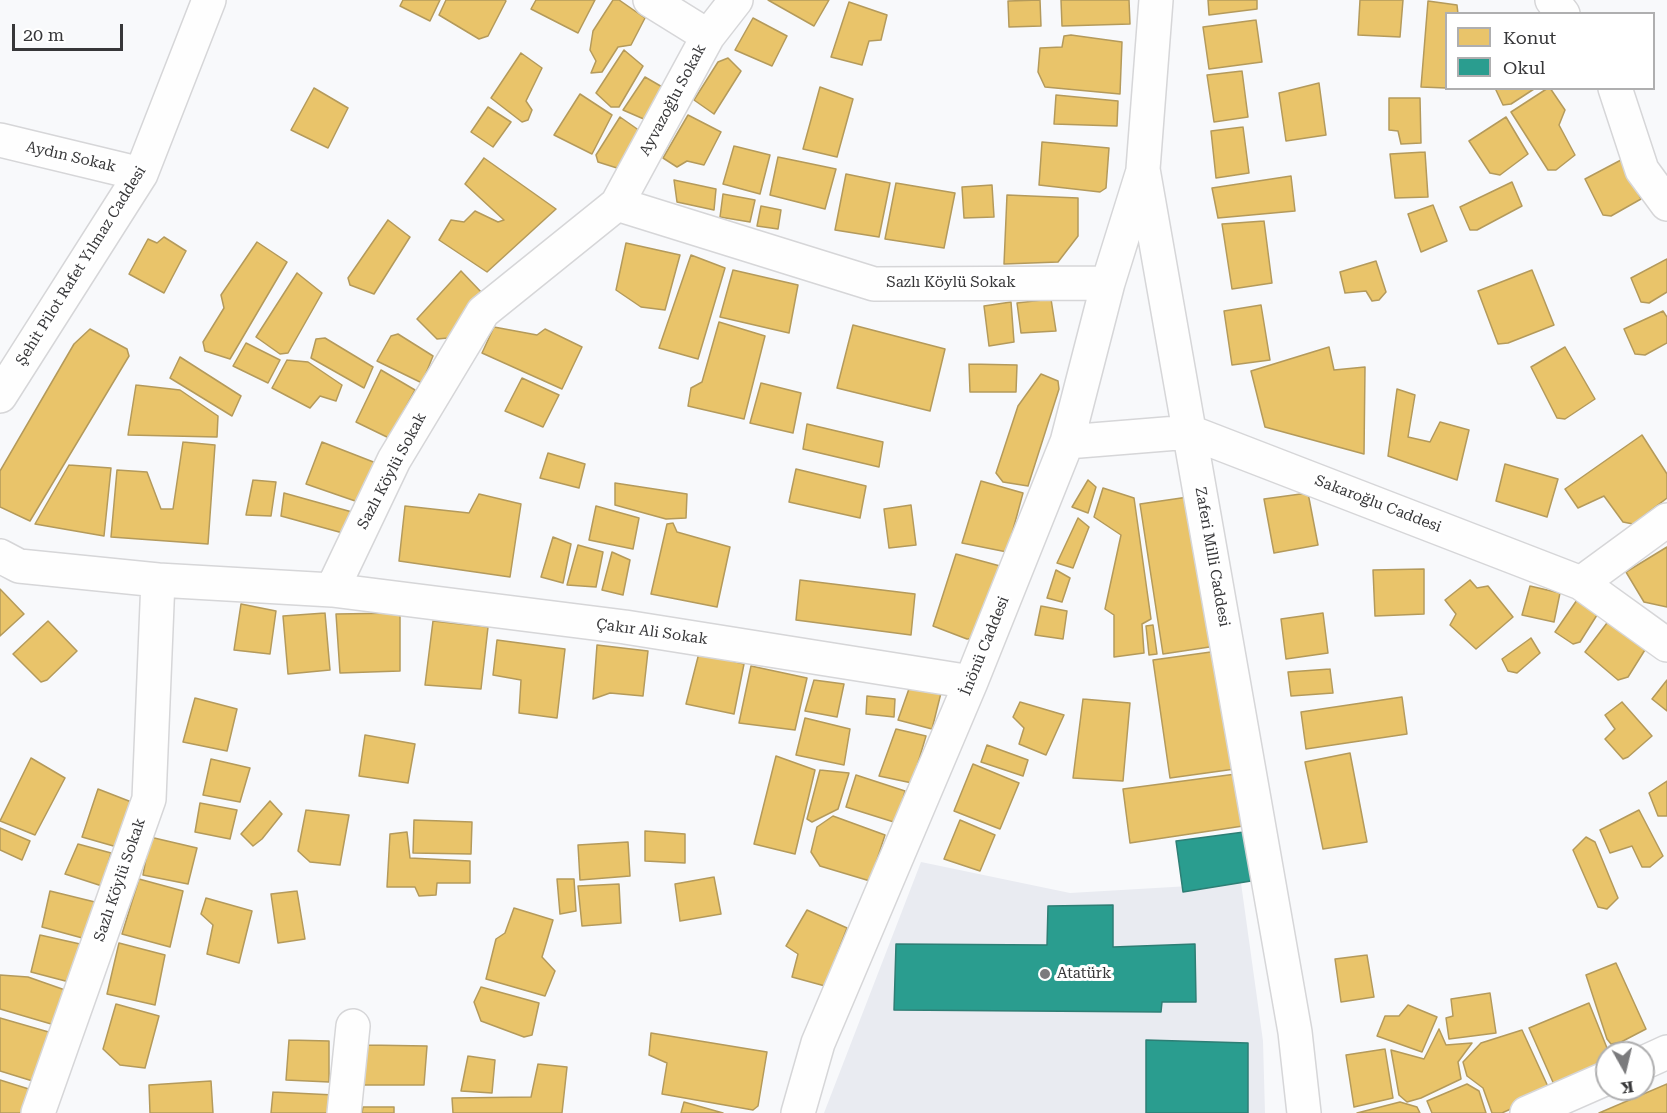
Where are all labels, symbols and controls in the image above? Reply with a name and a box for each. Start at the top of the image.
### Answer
scale bar [15,12,126,50]
legend [1445,12,1655,90]
text: 20 m [23,24,64,45]
text: Konut [1503,27,1556,48]
street label: Ayvazoğlu Sokak [636,41,710,159]
text: Okul [1503,57,1545,78]
street label: Aydın Sokak [24,138,118,176]
street label: Şehit Pilot Rafet Yılmaz Caddesi [12,163,150,369]
street label: Sazlı Köylü Sokak [886,274,1016,292]
street label: Sazlı Köylü Sokak [354,410,430,532]
street label: Sakaroğlu Caddesi [1312,472,1444,536]
street label: Zaferi Milli Caddesi [1191,486,1233,628]
street label: İnönü Caddesi [957,594,1013,698]
street label: Çakır Ali Sokak [595,615,709,649]
street label: Sazlı Köylü Sokak [90,816,150,944]
place label: Atatürk [1057,965,1111,983]
marker: Atatürk [1038,967,1052,981]
north arrow [1595,1041,1655,1101]
text: K [1620,1077,1635,1098]

